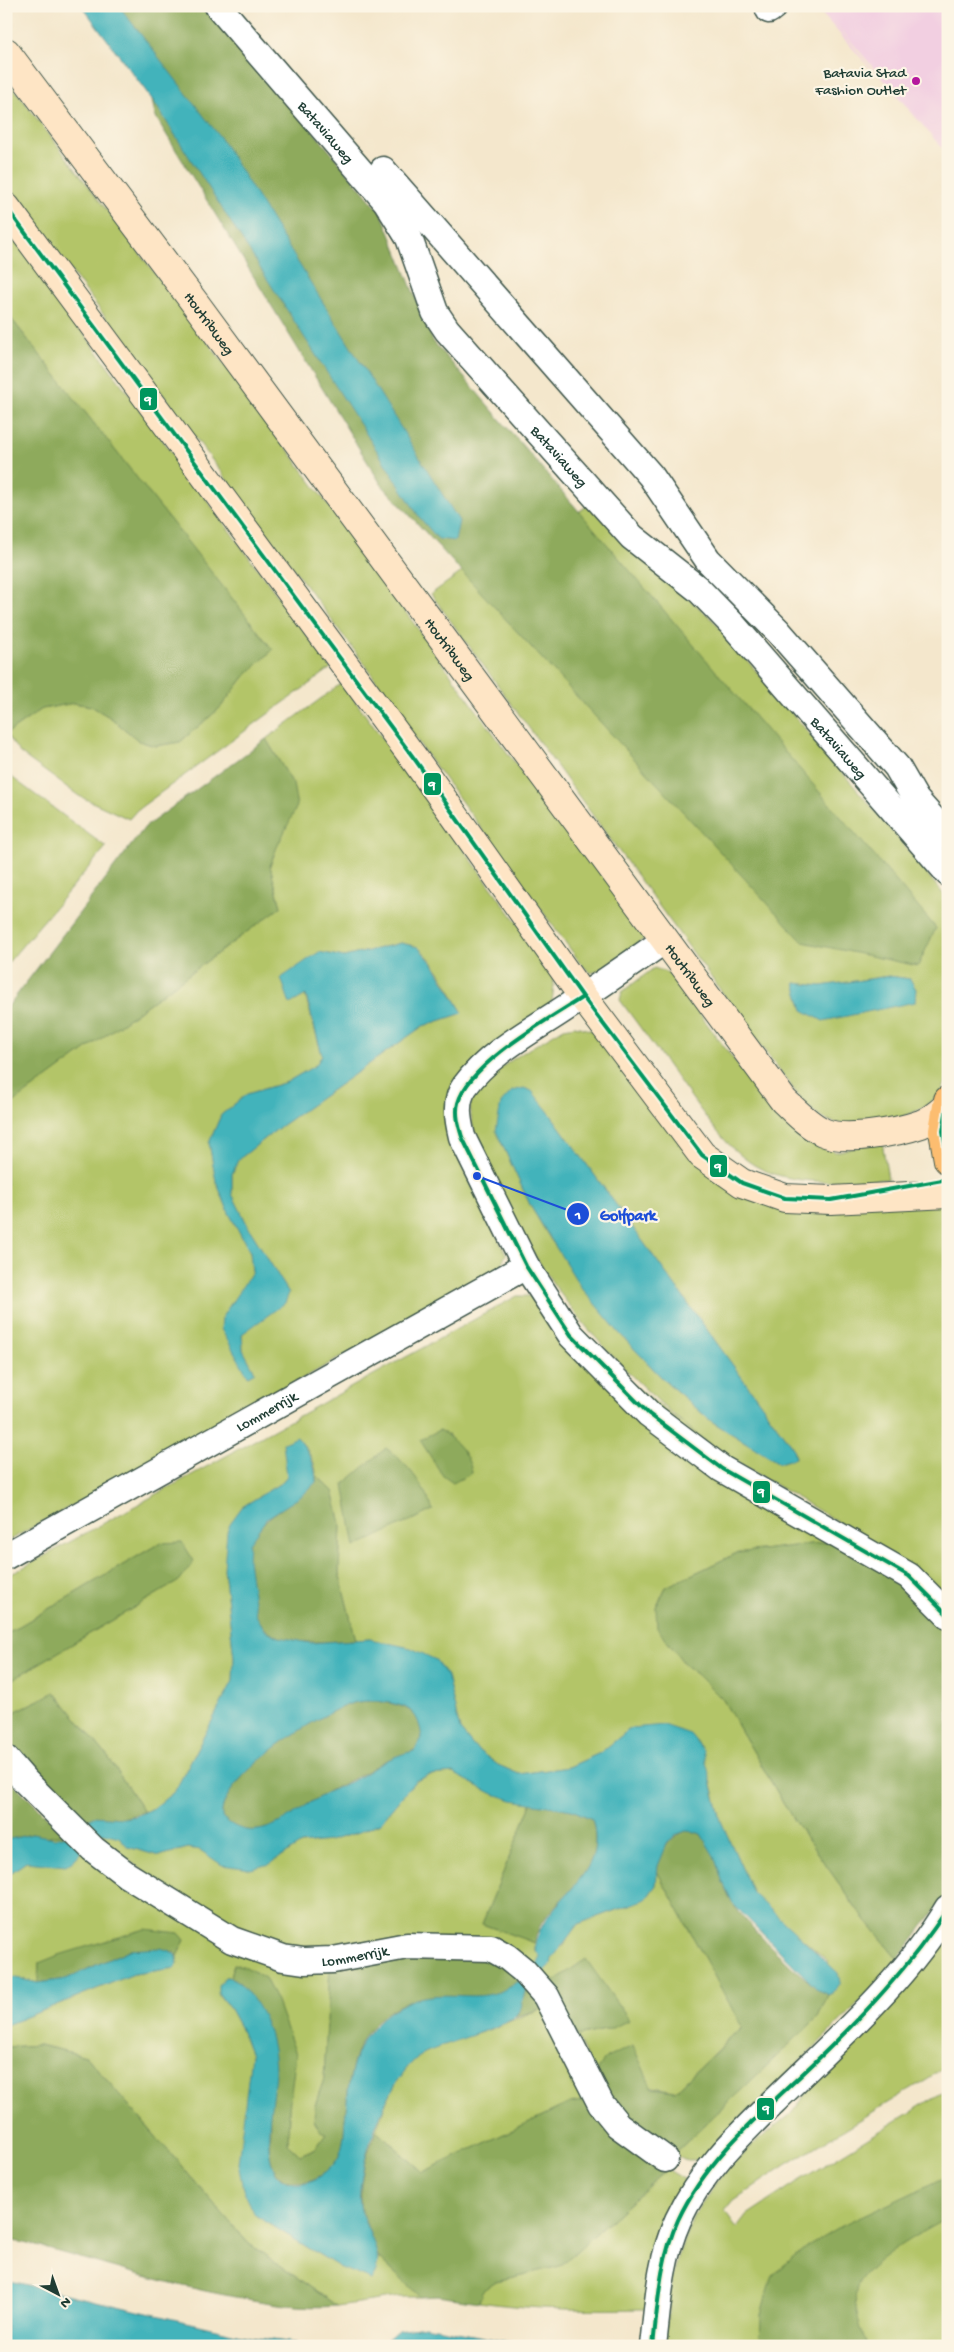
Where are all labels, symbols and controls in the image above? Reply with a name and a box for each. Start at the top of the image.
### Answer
place label: Batavia Stad Fashion Outlet [814,65,908,100]
marker: Batavia Stad Fashion Outlet [910,75,922,87]
street label: Bataviaweg [292,97,357,168]
street label: Houtribweg [179,289,237,359]
line badge: 9 [139,387,158,411]
text: 9 [143,393,152,410]
street label: Bataviaweg [525,422,590,492]
street label: Houtribweg [419,615,478,685]
street label: Bataviaweg [805,713,870,784]
line badge: 9 [423,772,442,796]
text: 9 [427,778,436,795]
street label: Houtribweg [660,941,718,1011]
line badge: 9 [709,1154,728,1178]
text: 9 [713,1160,722,1177]
callout: Golfpark [565,1198,666,1229]
text: 1 [574,1207,581,1225]
text: Golfpark [600,1207,658,1227]
street label: Lommerrijk [233,1388,302,1437]
line badge: 9 [752,1480,771,1504]
text: 9 [756,1485,765,1502]
street label: Lommerrijk [321,1943,391,1971]
line badge: 9 [756,2097,775,2121]
text: 9 [761,2102,770,2119]
north arrow [32,2270,82,2320]
text: N [56,2293,74,2311]

